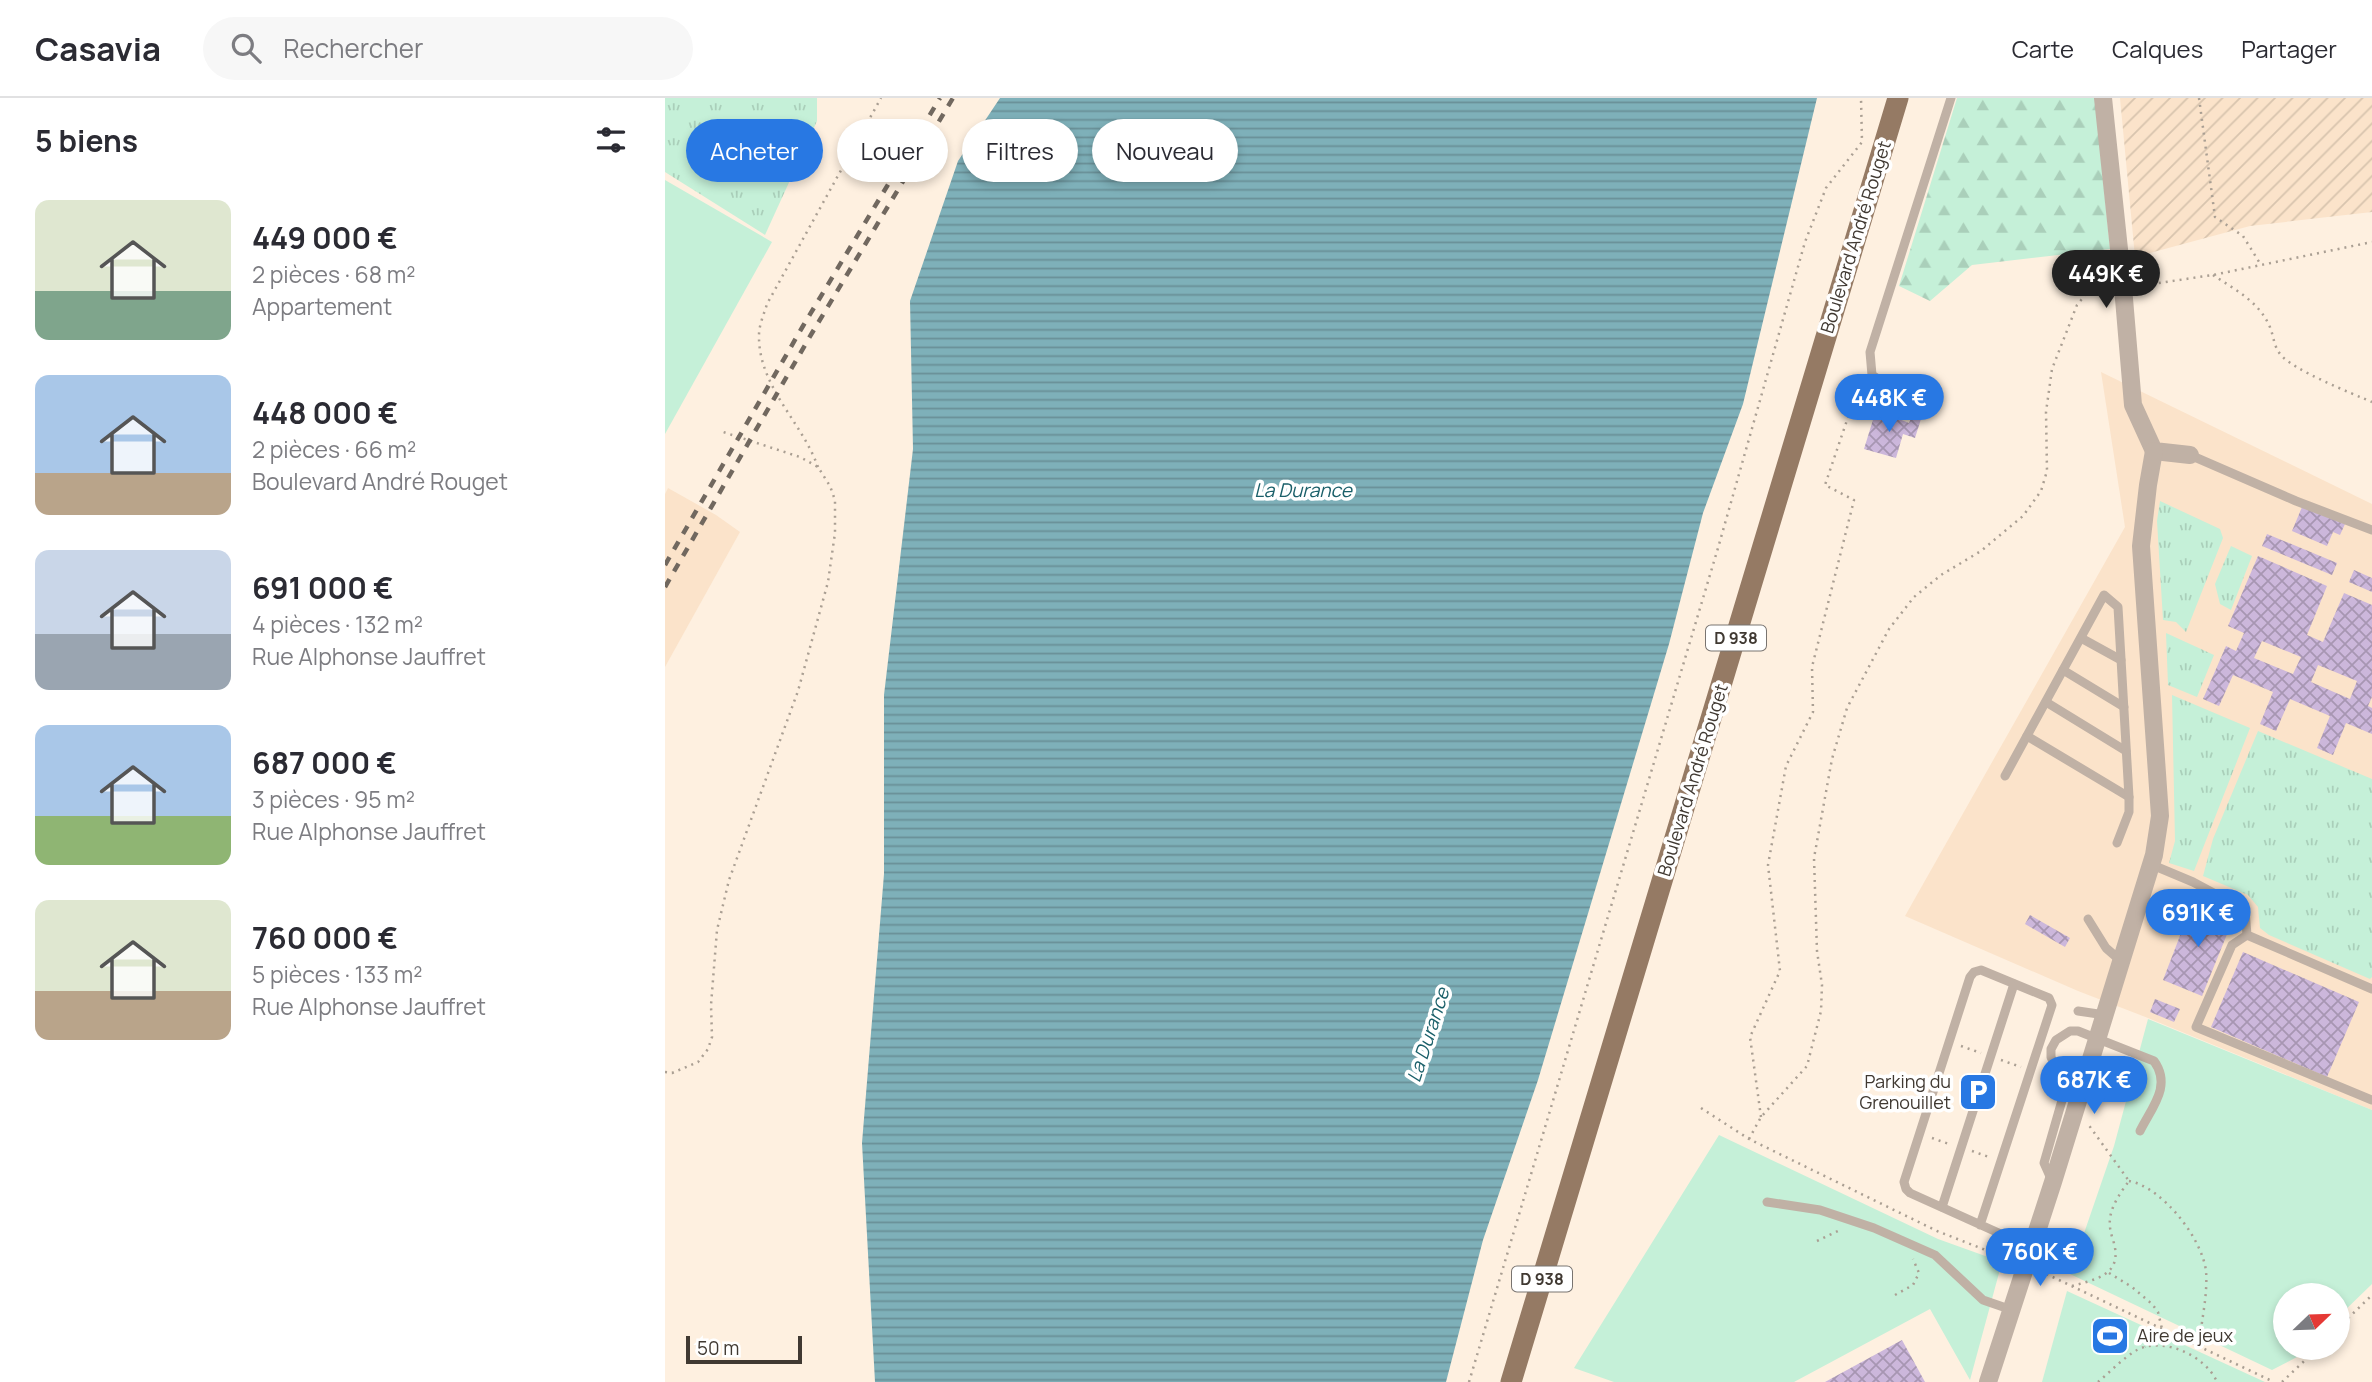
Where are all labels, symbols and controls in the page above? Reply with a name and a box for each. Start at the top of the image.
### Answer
search box [203,17,693,80]
text: Casavia [35,26,161,71]
icon: search [227,29,265,67]
text: Rechercher [283,30,423,66]
text: Carte [2012,32,2074,65]
text: Calques [2112,32,2203,65]
text: Partager [2241,32,2337,65]
chip: Acheter [686,119,823,182]
chip: Louer [837,119,948,182]
chip: Filtres [962,119,1078,182]
chip: Nouveau [1092,119,1238,182]
text: 5 biens [35,120,138,161]
icon: filters [592,121,630,159]
street label: Boulevard André Rouget [1814,137,1896,336]
text: 449 000 € [252,217,398,258]
icon: home [91,228,175,312]
pin: 449K € [2049,250,2163,310]
text: 449K € [2068,257,2144,289]
text: 2 pièces · 68 m² [252,258,415,290]
text: Appartement [252,290,392,322]
pin: 448K € [1832,374,1946,434]
text: 448K € [1851,381,1927,413]
text: 448 000 € [252,392,398,433]
icon: home [91,403,175,487]
text: 2 pièces · 66 m² [252,433,416,465]
text: Boulevard André Rouget [252,465,508,497]
water label: La Durance [1254,477,1354,503]
text: 691 000 € [252,567,393,608]
icon: home [91,578,175,662]
text: 4 pièces · 132 m² [252,608,423,640]
road number: D 938 [1706,625,1766,650]
text: Rue Alphonse Jauffret [252,640,486,672]
street label: Boulevard André Rouget [1651,680,1733,879]
text: 687 000 € [252,742,397,783]
icon: home [91,753,175,837]
text: 3 pièces · 95 m² [252,783,415,815]
text: Rue Alphonse Jauffret [252,815,486,847]
pin: 691K € [2141,890,2255,949]
text: 691K € [2162,896,2234,928]
text: 760 000 € [252,917,398,958]
icon: home [91,928,175,1012]
text: 5 pièces · 133 m² [252,958,422,990]
water label: La Durance [1401,983,1456,1085]
text: Rue Alphonse Jauffret [252,990,486,1022]
pin: 687K € [2037,1056,2151,1116]
text: 687K € [2056,1063,2132,1095]
place label: Parking du Grenouillet [1859,1069,1951,1114]
parking icon: Parking du Grenouillet [1957,1071,1999,1113]
pin: 760K € [1983,1228,2097,1288]
text: 760K € [2002,1235,2078,1267]
road number: D 938 [1512,1266,1572,1292]
north arrow [2273,1283,2350,1360]
map controls [2273,1283,2350,1360]
sports icon: Aire de jeux [2089,1315,2131,1357]
place label: Aire de jeux [2137,1323,2234,1347]
scale bar [686,1333,801,1365]
text: 50 m [697,1335,739,1361]

